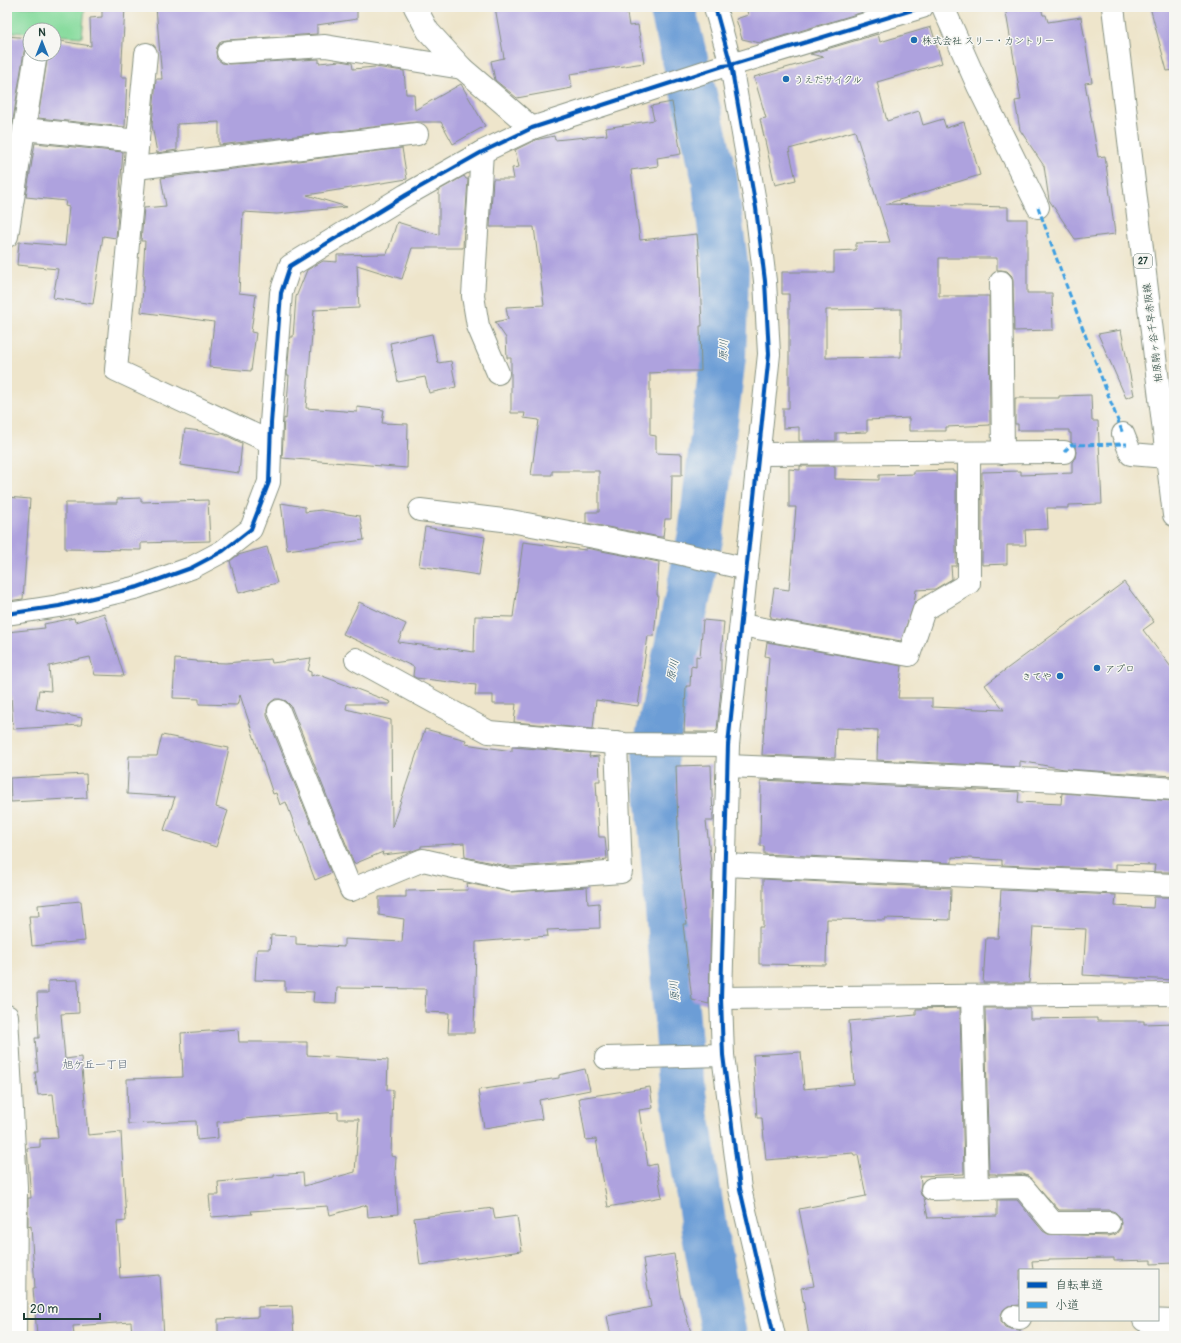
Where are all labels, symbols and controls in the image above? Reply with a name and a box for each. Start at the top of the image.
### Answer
north arrow [22,22,62,62]
text: N [38,26,46,39]
marker: 株式会社 スリー・カントリー [909,35,919,45]
place label: 株式会社 スリー・カントリー [922,35,1054,47]
marker: うえだサイクル [781,74,791,84]
place label: うえだサイクル [794,74,862,86]
road number: 27 [1134,254,1152,268]
street label: 柏原駒ヶ谷千早赤阪線 [1141,283,1165,383]
water label: 原川 [716,339,731,361]
water label: 原川 [664,658,681,682]
marker: アプロ [1092,663,1102,673]
place label: アプロ [1105,663,1135,675]
place label: きてや [1022,671,1052,683]
marker: きてや [1055,671,1065,681]
water label: 原川 [667,979,682,1002]
district label: 旭ケ丘一丁目 [62,1058,128,1071]
legend [1019,1269,1159,1321]
text: 自転車道 [1055,1278,1103,1293]
scale bar [24,1295,100,1321]
text: 小道 [1055,1298,1079,1313]
text: 20 m [30,1302,59,1317]

